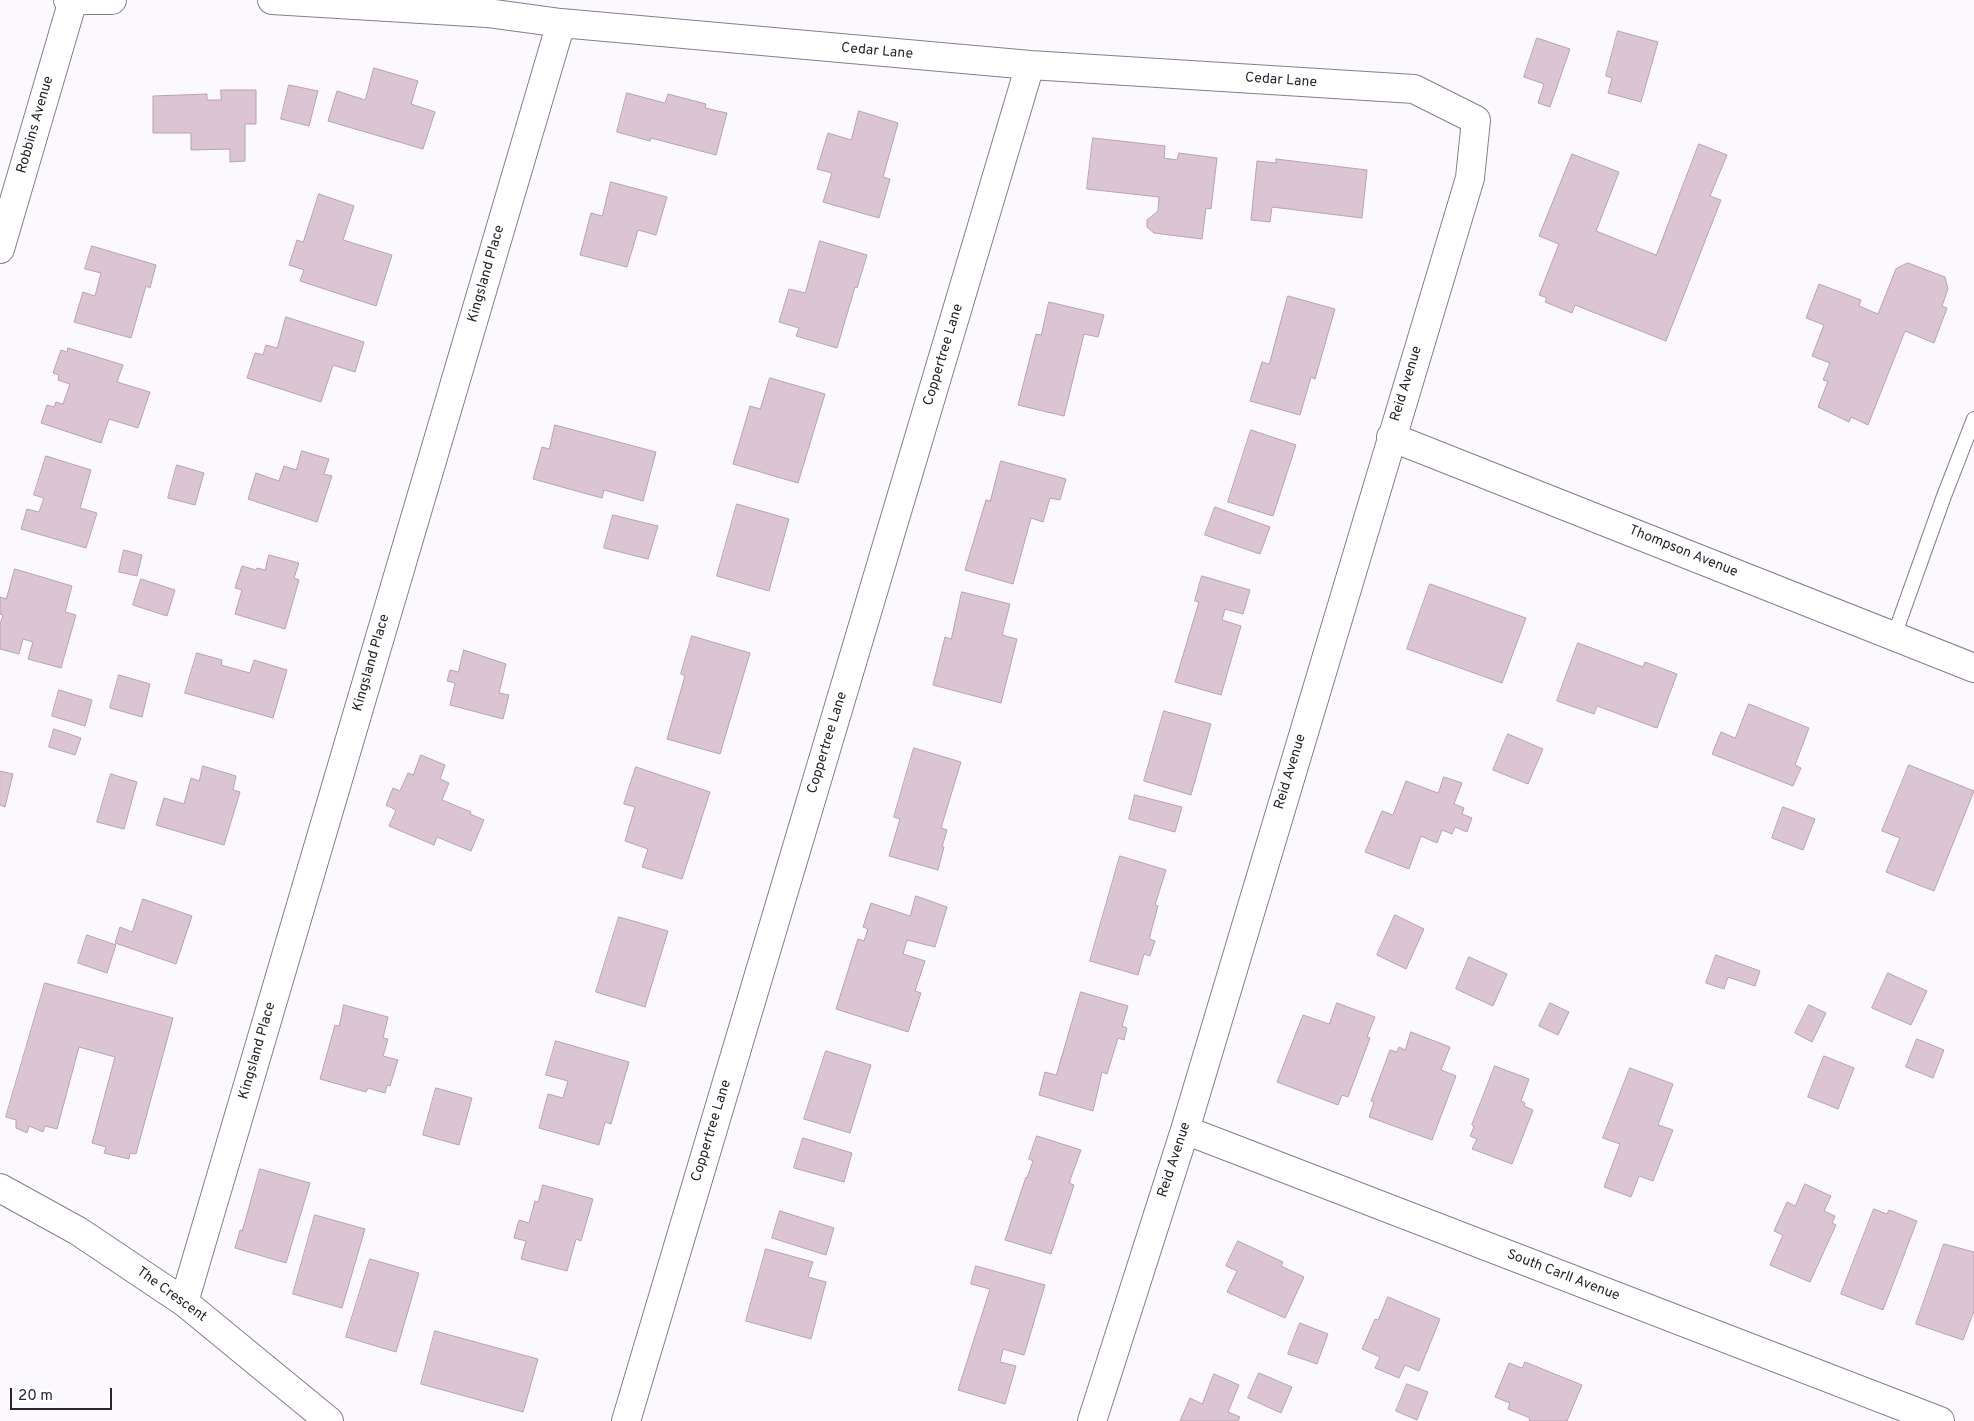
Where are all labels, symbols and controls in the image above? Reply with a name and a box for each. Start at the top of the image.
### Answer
street label: Cedar Lane [840,40,914,64]
street label: Cedar Lane [1244,70,1318,92]
street label: Robbins Avenue [14,74,58,176]
street label: Kingsland Place [465,223,509,325]
street label: Coppertree Lane [921,302,967,408]
street label: Reid Avenue [1388,344,1426,424]
street label: Thompson Avenue [1626,522,1740,582]
street label: Kingsland Place [350,612,394,714]
street label: Coppertree Lane [805,690,851,796]
street label: Reid Avenue [1272,732,1310,812]
street label: Kingsland Place [236,1000,280,1102]
street label: Coppertree Lane [689,1078,735,1184]
street label: Reid Avenue [1155,1120,1195,1200]
street label: South Carll Avenue [1504,1247,1622,1305]
street label: The Crescent [133,1264,209,1326]
scale bar [12,1378,115,1410]
text: 20 m [18,1387,53,1406]

